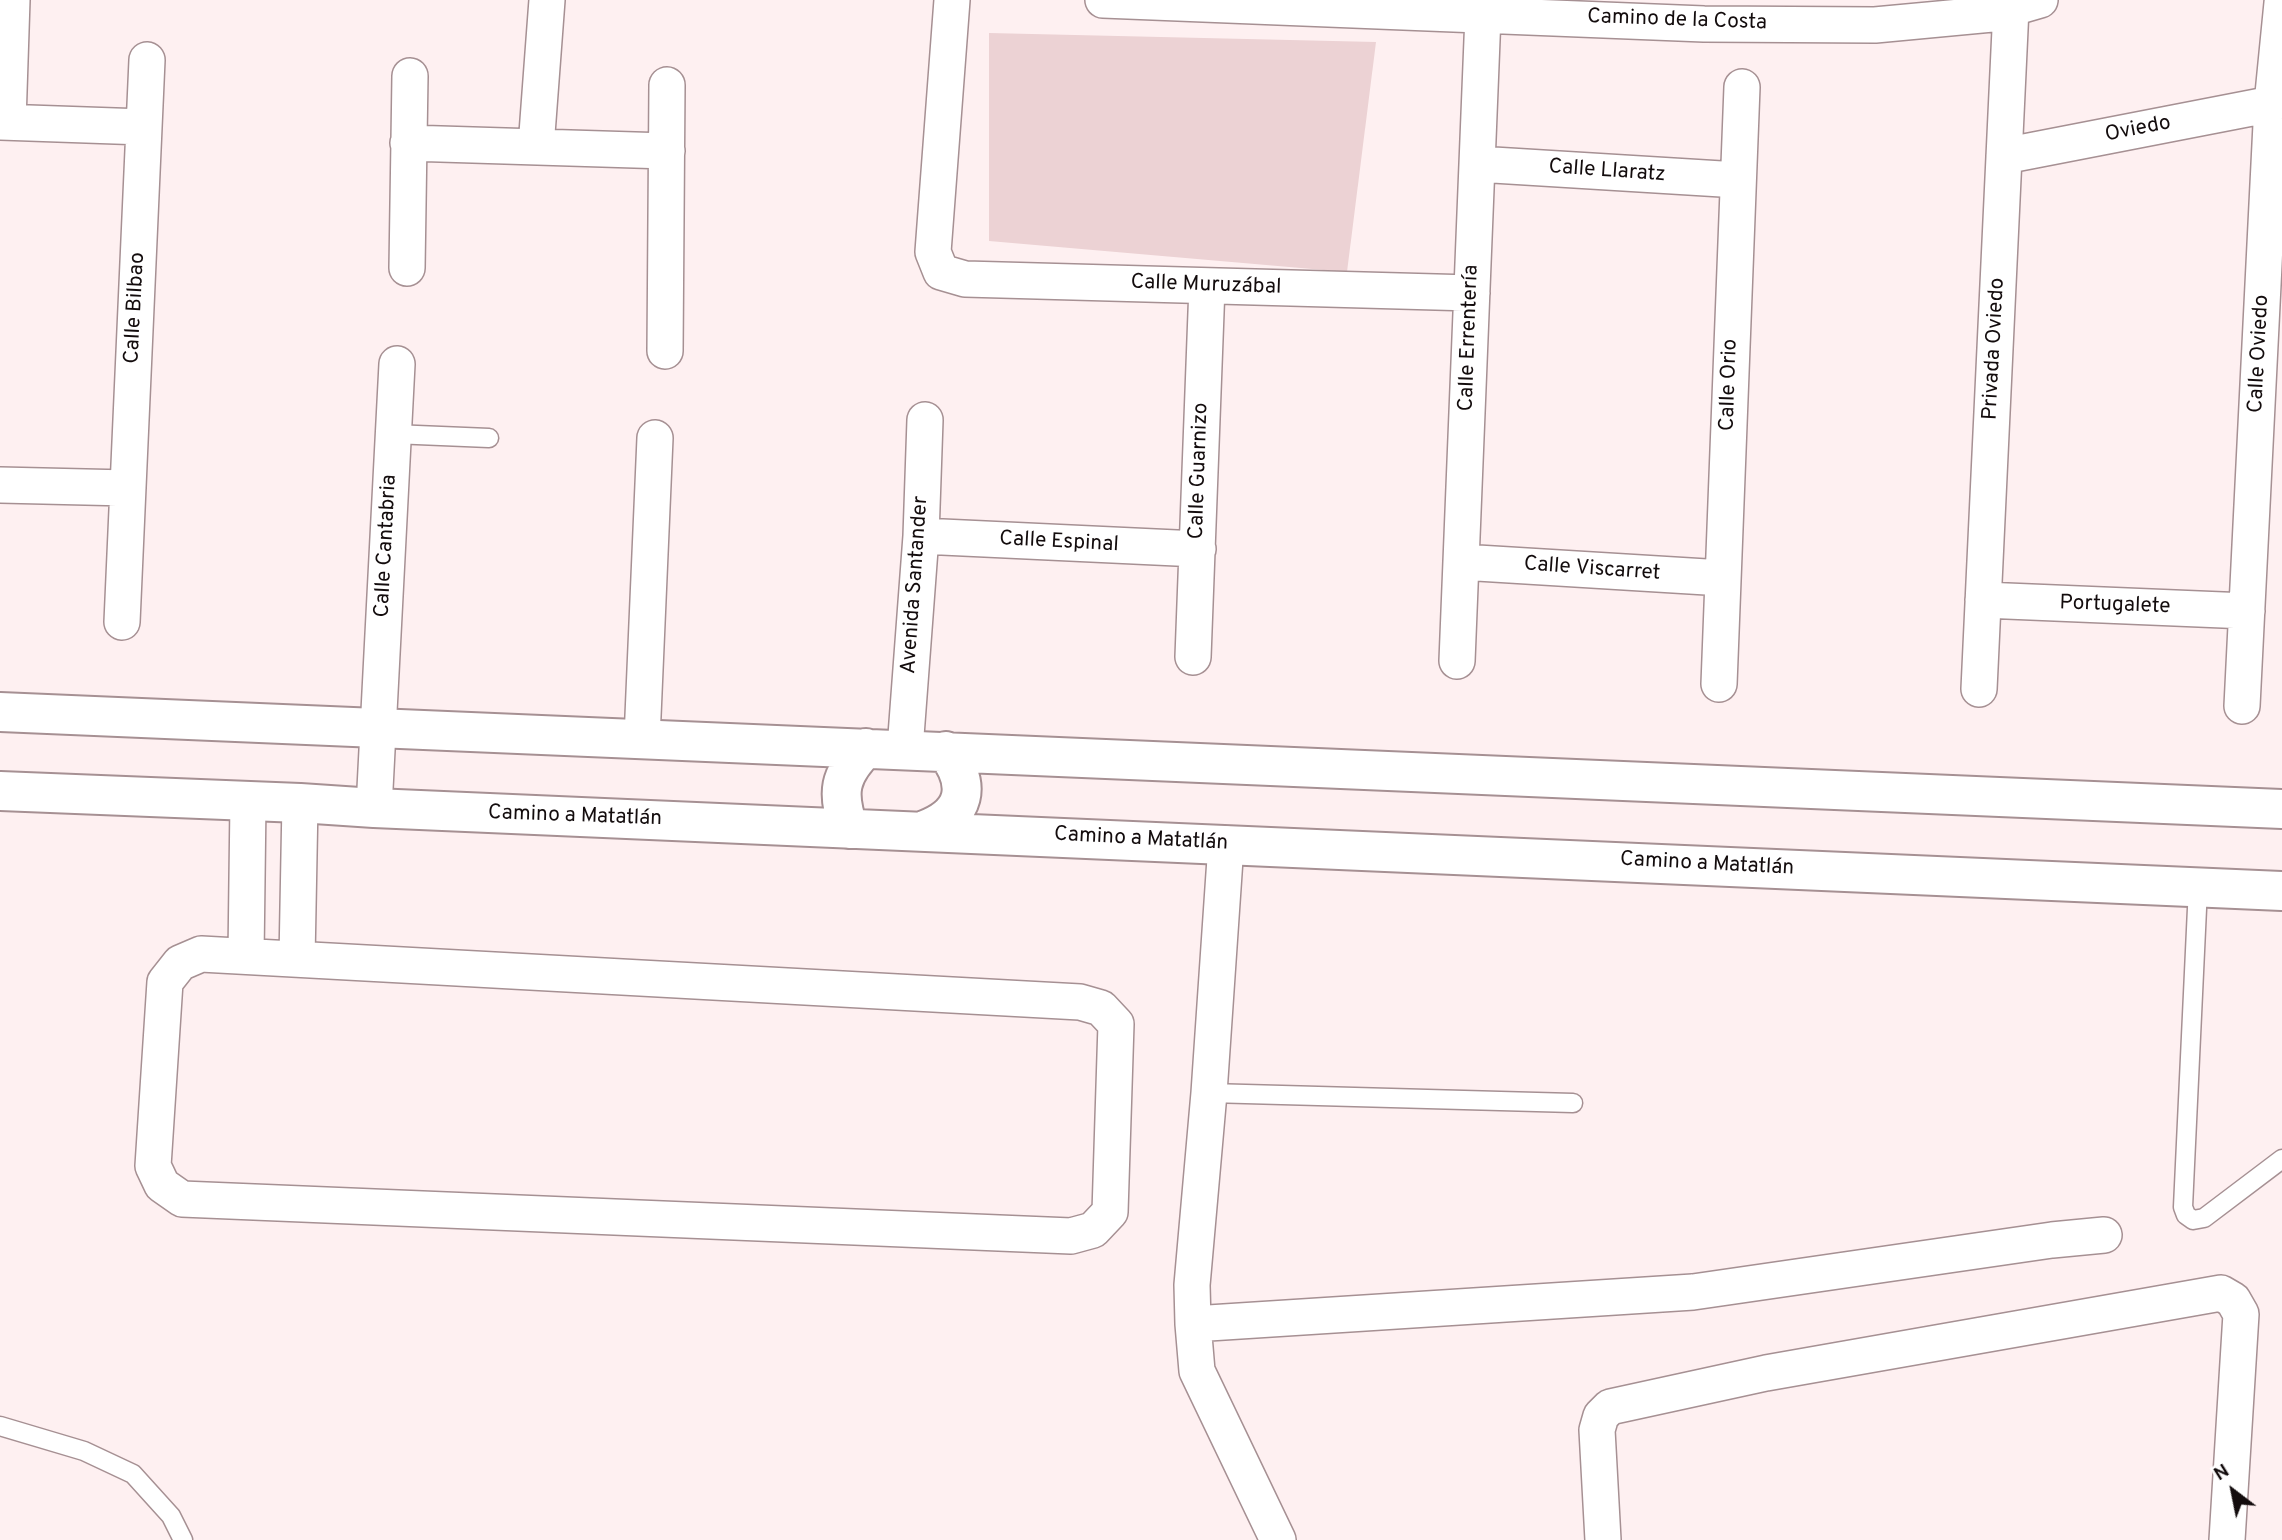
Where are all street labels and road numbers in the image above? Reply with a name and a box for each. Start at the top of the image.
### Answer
street label: Camino de la Costa [1587,5,1767,37]
street label: Oviedo [2103,111,2173,149]
street label: Calle Llaratz [1548,155,1666,189]
street label: Calle Bilbao [120,252,152,364]
street label: Calle Errentería [1455,264,1485,412]
street label: Calle Muruzábal [1130,271,1282,301]
street label: Privada Oviedo [1979,277,2011,421]
street label: Calle Oviedo [2244,294,2276,414]
street label: Calle Orio [1716,338,1744,432]
street label: Calle Guarnizo [1185,402,1215,540]
street label: Calle Cantabria [371,474,403,618]
street label: Avenida Santander [897,495,935,675]
street label: Calle Espinal [999,527,1119,559]
street label: Calle Viscarret [1523,553,1661,587]
street label: Portugalete [2059,591,2171,621]
street label: Camino a Matatlán [488,801,662,833]
street label: Camino a Matatlán [1053,823,1229,857]
street label: Camino a Matatlán [1619,848,1795,882]

